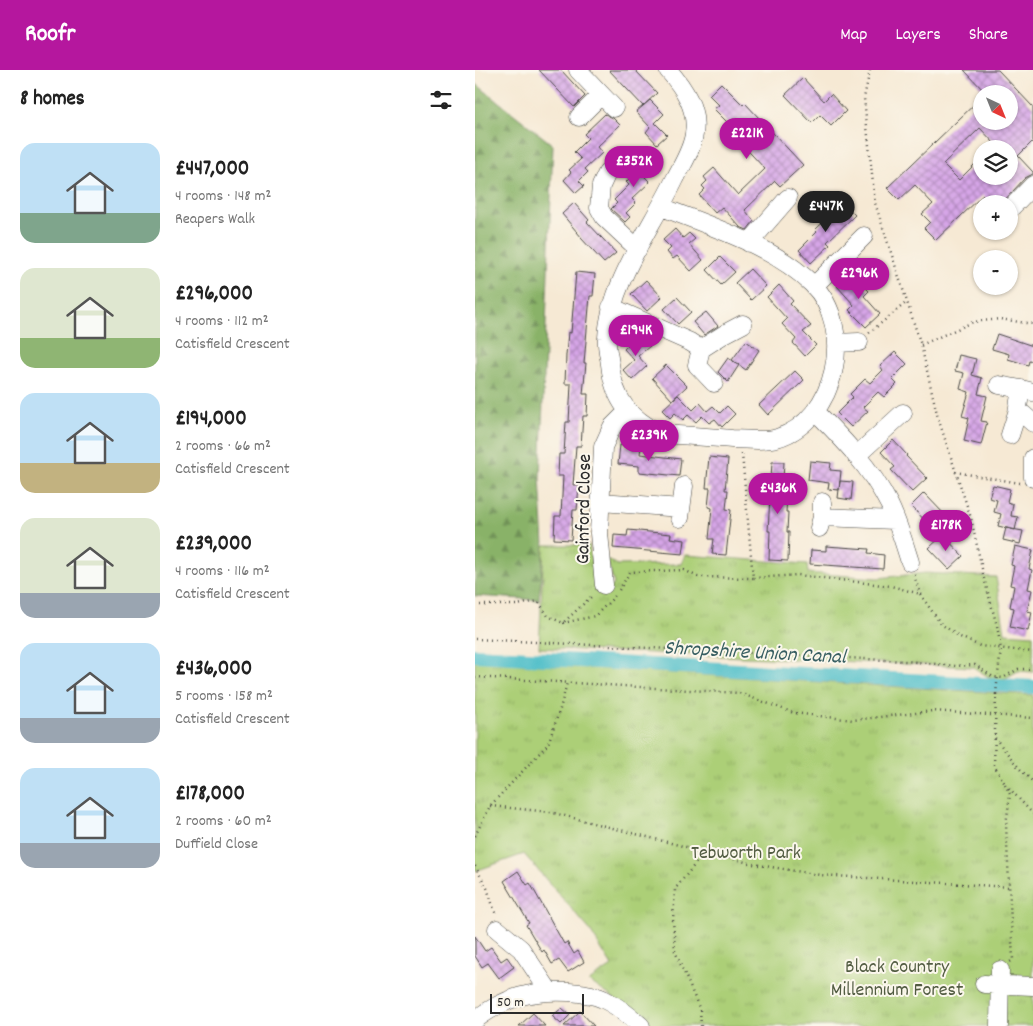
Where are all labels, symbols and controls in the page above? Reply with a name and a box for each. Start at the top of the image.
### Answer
text: Roofr [25,18,75,52]
text: Map [840,23,867,48]
text: Layers [895,23,941,48]
text: Share [969,23,1008,48]
text: 8 homes [20,85,85,115]
north arrow [973,85,1017,130]
map controls [973,85,1018,295]
icon: filters [427,86,455,114]
pin: £221K [712,118,782,160]
text: £221K [731,122,763,145]
button: layers [973,140,1018,185]
pin: £352K [599,146,669,188]
text: £352K [616,150,652,173]
text: £447,000 [175,155,249,185]
icon: home [60,163,120,223]
text: 4 rooms · 148 m² [175,185,271,208]
pin: £447K [791,190,861,233]
text: £447K [809,195,843,218]
button: + [973,195,1018,240]
text: Reapers Walk [175,208,255,231]
button: − [973,250,1018,295]
pin: £296K [824,258,894,300]
text: £296K [840,262,878,285]
text: £296,000 [175,280,253,310]
icon: home [60,288,120,348]
text: 4 rooms · 112 m² [175,310,269,333]
pin: £194K [601,314,671,357]
text: £194K [620,319,652,342]
text: Catisfield Crescent [175,333,290,356]
text: £194,000 [175,405,247,435]
icon: home [60,413,120,473]
pin: £239K [614,420,684,462]
text: £239K [631,424,667,447]
text: 2 rooms · 66 m² [175,435,271,458]
street label: Gainford Close [570,453,600,565]
text: Catisfield Crescent [175,458,290,481]
pin: £436K [743,472,813,515]
text: £436K [760,477,796,500]
pin: £178K [911,510,981,552]
text: £178K [930,514,962,537]
text: £239,000 [175,530,252,560]
icon: home [60,538,120,598]
text: 4 rooms · 116 m² [175,560,270,583]
text: Catisfield Crescent [175,583,290,606]
water label: Shropshire Union Canal [663,634,849,674]
text: £436,000 [175,655,252,685]
icon: home [60,663,120,723]
text: 5 rooms · 158 m² [175,685,273,708]
text: Catisfield Crescent [175,708,290,731]
text: £178,000 [175,780,245,810]
icon: home [60,788,120,848]
text: 2 rooms · 60 m² [175,810,272,833]
text: Duffield Close [175,833,258,856]
park label: Tebworth Park [691,840,801,868]
park label: Black Country Millennium Forest [831,954,963,1005]
scale bar [490,991,584,1014]
text: 50 m [497,993,524,1013]

